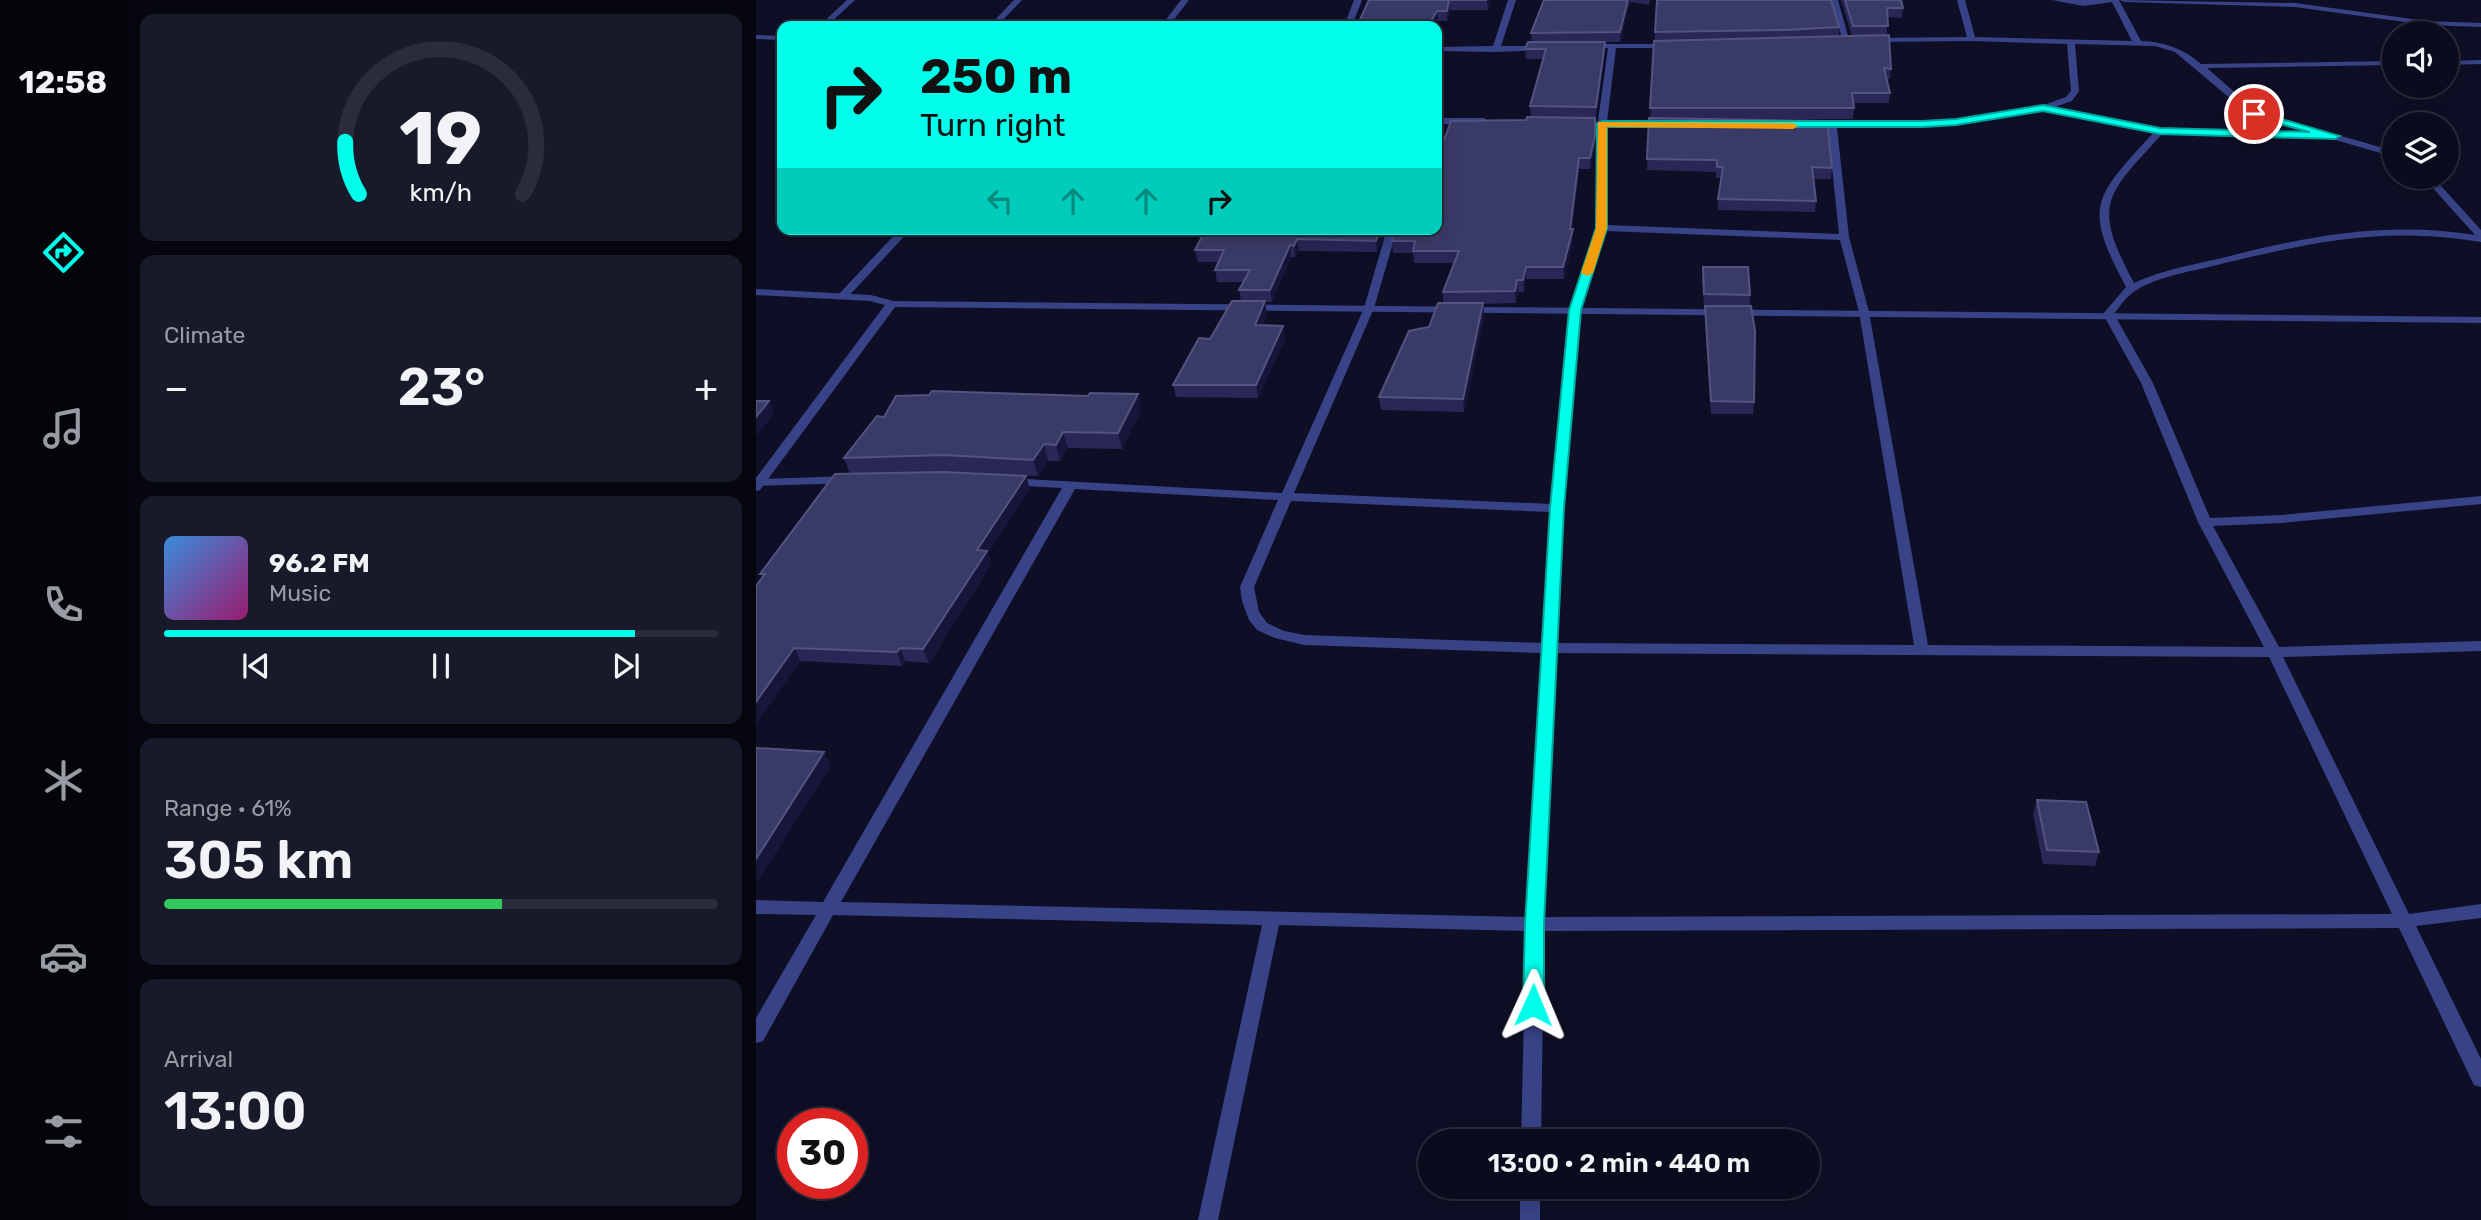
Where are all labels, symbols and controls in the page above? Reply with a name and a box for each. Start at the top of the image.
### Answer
map controls [2382,21,2459,189]
button: sound [2382,21,2459,98]
text: 250 m [920,47,1072,105]
icon: right [805,49,896,140]
text: 12:58 [19,63,107,101]
pin [2224,84,2284,144]
icon: arrive [2235,95,2273,133]
text: 19 [400,96,482,182]
text: Turn right [920,106,1065,144]
button: layers [2382,112,2459,189]
text: km/h [410,177,472,206]
icon: left [981,182,1019,220]
icon: ahead [1054,182,1092,220]
icon: ahead [1127,182,1165,220]
icon: right [1200,182,1238,220]
icon: directions [39,228,88,277]
text: Climate [164,321,245,349]
text: 23° [398,356,485,418]
text: − [164,365,189,411]
text: + [694,365,718,411]
icon: music [39,404,88,453]
text: 96.2 FM [269,548,370,579]
text: Music [269,579,331,607]
icon: phone [39,580,88,629]
icon: previous [237,647,275,685]
icon: pause [422,647,460,685]
icon: next [607,647,645,685]
icon: climate [39,756,88,805]
text: Range · 61% [164,794,292,822]
text: 305 km [164,829,353,891]
icon: car [39,932,88,981]
position arrow [1496,968,1570,1042]
text: Arrival [164,1045,233,1073]
text: 13:00 [164,1080,307,1142]
icon: filters [39,1107,88,1156]
speed limit sign: 30 [777,1108,868,1199]
text: 13:00 · 2 min · 440 m [1488,1148,1750,1179]

